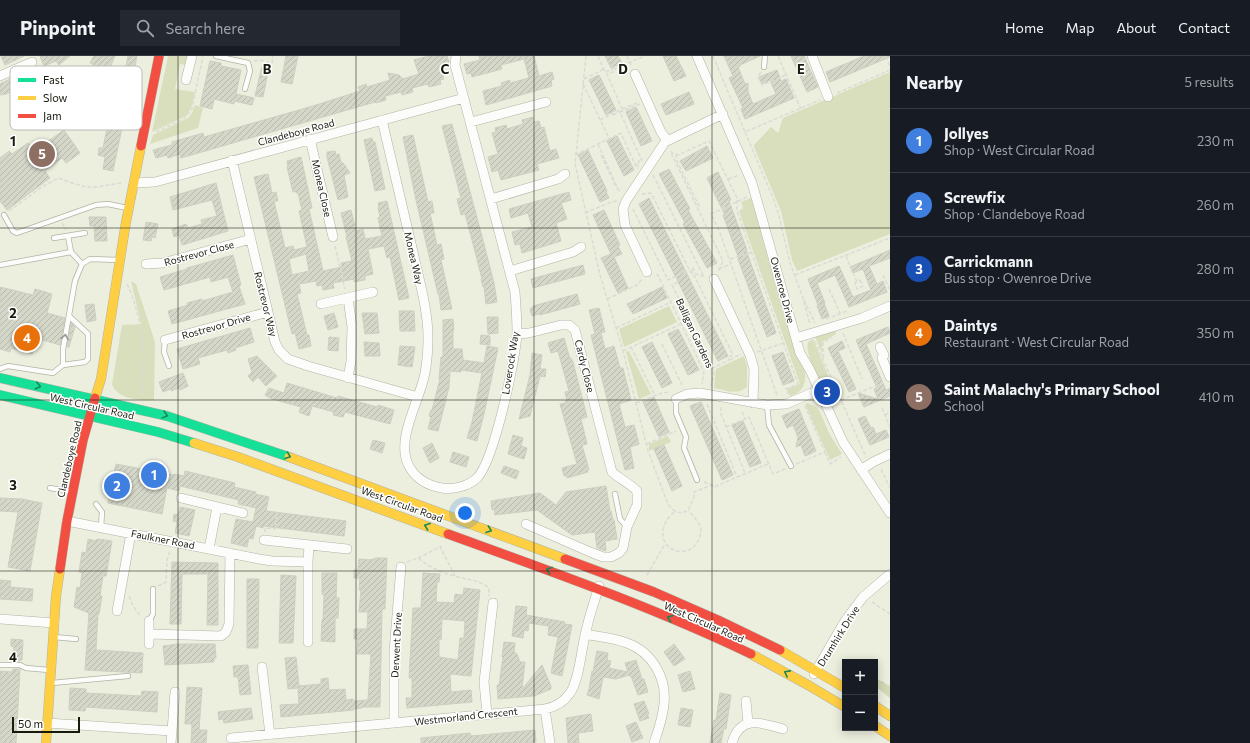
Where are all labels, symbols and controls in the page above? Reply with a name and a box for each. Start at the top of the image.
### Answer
search box [120,10,400,46]
text: Pinpoint [20,16,96,39]
icon: search [134,17,156,39]
text: Search here [166,19,245,37]
text: Home [1005,19,1044,36]
text: Map [1066,19,1094,36]
text: About [1116,19,1156,36]
text: Contact [1178,19,1230,36]
text: B [263,61,272,77]
text: C [441,61,450,77]
text: D [618,61,628,77]
text: E [797,61,805,77]
legend [10,66,142,130]
text: Nearby [906,72,963,93]
text: Fast [43,73,65,86]
text: 5 results [1184,74,1234,90]
text: Slow [43,91,68,104]
text: Jam [43,109,62,123]
street label: Clandeboye Road [256,116,336,148]
text: Jollyes [944,124,989,142]
text: 1 [10,133,16,149]
text: 1 [916,133,922,149]
text: 230 m [1197,133,1234,149]
pin: 5 [29,139,55,169]
text: Shop · West Circular Road [944,142,1095,158]
street label: Monea Close [310,158,334,218]
text: Screwfix [944,188,1005,206]
text: 2 [915,197,923,213]
text: 260 m [1197,197,1234,213]
text: Shop · Clandeboye Road [944,206,1085,222]
street label: Monea Way [402,231,426,285]
street label: Rostrevor Close [163,238,235,268]
text: Carrickmann [944,252,1033,270]
street label: Owenroe Drive [768,256,798,324]
text: 3 [915,261,923,277]
text: 280 m [1197,261,1234,277]
street label: Rostrevor Way [252,270,280,338]
text: Bus stop · Owenroe Drive [944,270,1091,286]
street label: Balligan Gardens [674,296,717,370]
text: 2 [9,305,17,321]
street label: Rostrevor Drive [180,310,252,342]
text: Daintys [944,316,997,334]
pin: 4 [14,323,40,353]
text: 4 [915,325,923,341]
text: 350 m [1197,325,1234,341]
street label: Loverock Way [499,331,521,395]
one-way arrow [60,334,69,340]
text: Restaurant · West Circular Road [944,334,1129,350]
street label: Cardy Close [573,338,597,394]
pin: 3 [814,377,840,407]
text: Saint Malachy's Primary School [944,380,1160,398]
one-way arrow [35,382,41,390]
text: 5 [915,389,923,405]
text: 410 m [1199,389,1234,405]
street label: West Circular Road [49,390,136,422]
text: School [944,398,984,414]
one-way arrow [162,411,168,419]
street label: Clandeboye Road [54,419,84,499]
one-way arrow [285,452,292,460]
pin: 1 [141,460,167,490]
pin: 2 [104,471,130,501]
text: 3 [9,477,17,493]
street label: West Circular Road [359,484,445,524]
your location [455,503,475,523]
one-way arrow [423,522,430,530]
one-way arrow [485,526,492,534]
street label: Faulkner Road [130,527,196,551]
one-way arrow [545,567,552,575]
street label: West Circular Road [662,599,746,645]
street label: Drumhirk Drive [815,603,861,669]
street label: Derwent Drive [388,612,404,678]
one-way arrow [666,615,674,623]
text: 4 [9,649,17,665]
map controls [842,659,878,731]
button: + [842,659,878,695]
one-way arrow [784,671,791,678]
button: − [842,695,878,731]
street label: Westmorland Crescent [414,705,518,727]
scale bar [12,715,80,734]
text: 50 m [18,717,43,730]

